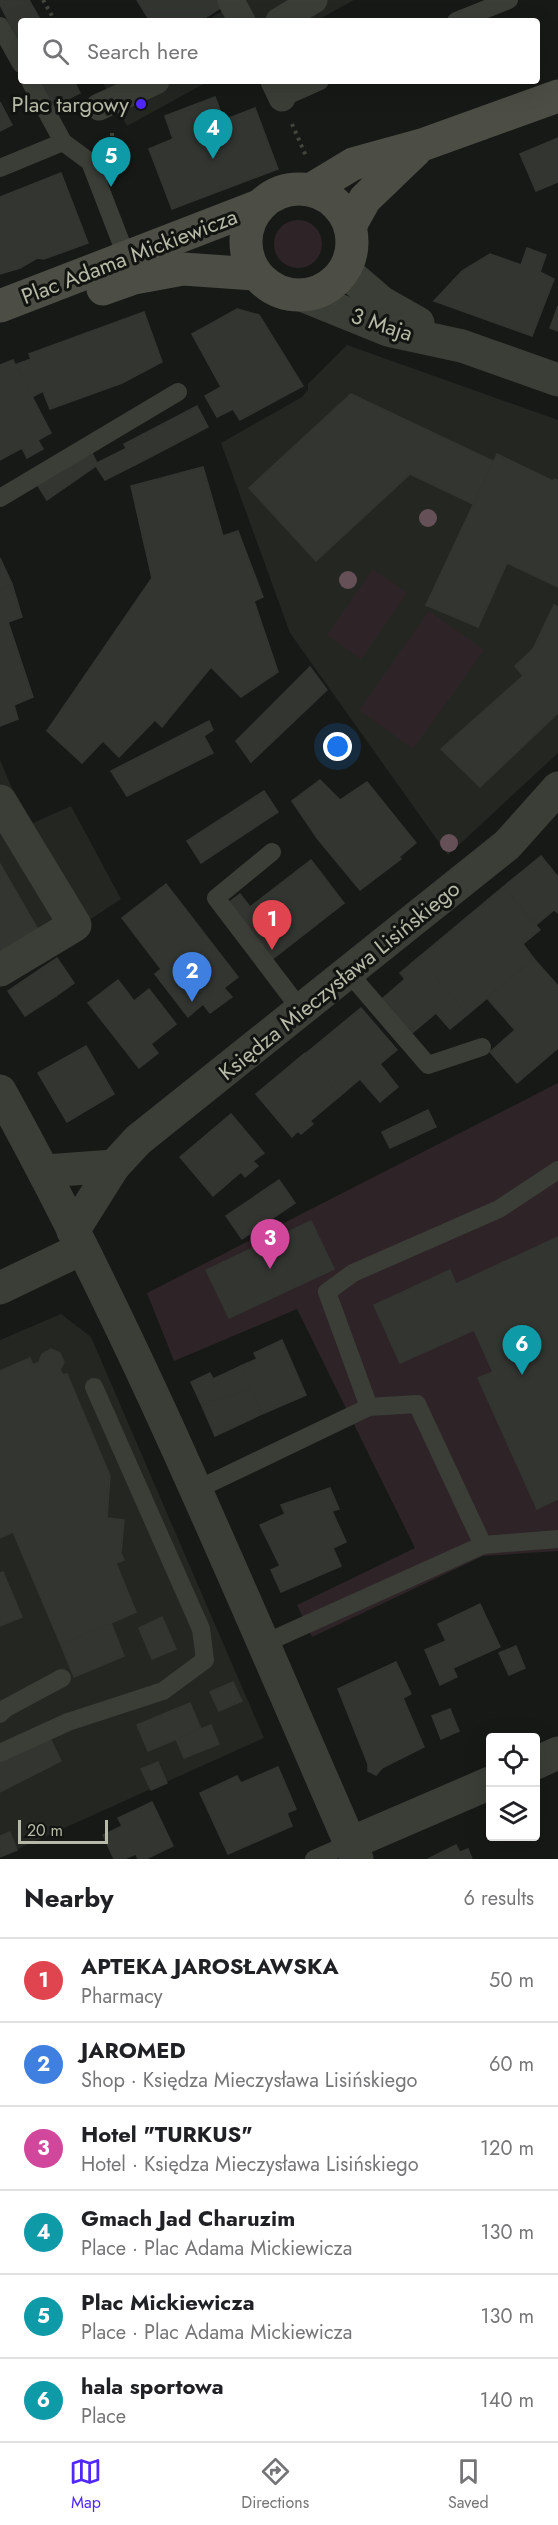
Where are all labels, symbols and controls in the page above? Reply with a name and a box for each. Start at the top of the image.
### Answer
search box [18,18,540,84]
icon: search [39,35,72,68]
text: Search here [87,35,198,67]
place label: Plac targowy [12,88,129,120]
marker: Plac targowy [134,97,148,111]
pin: 4 [194,110,232,159]
pin: 5 [92,138,130,187]
street label: Plac Adama Mickiewicza [16,200,242,312]
street label: 3 Maja [347,299,417,349]
your location [323,732,352,761]
street label: Księdza Mieczysława Lisińskiego [212,872,466,1088]
pin: 1 [252,900,292,950]
pin: 2 [172,952,212,1002]
pin: 3 [250,1220,290,1269]
pin: 6 [502,1326,542,1375]
map controls [486,1733,540,1841]
button: locate [486,1733,540,1787]
button: layers [486,1787,540,1841]
scale bar [18,1817,108,1844]
text: 20 m [27,1819,63,1842]
text: Nearby [24,1879,113,1917]
text: 6 results [464,1884,534,1913]
text: APTEKA JAROSŁAWSKA [81,1950,339,1982]
text: 1 [38,1966,49,1995]
text: 50 m [489,1966,534,1995]
text: Pharmacy [81,1982,163,2011]
text: JAROMED [81,2034,186,2066]
text: 2 [37,2050,50,2079]
text: 60 m [489,2050,534,2079]
text: Shop · Księdza Mieczysława Lisińskiego [81,2066,417,2095]
text: Hotel "TURKUS" [81,2118,253,2150]
text: 3 [37,2134,50,2163]
text: 120 m [480,2134,534,2163]
text: Hotel · Księdza Mieczysława Lisińskiego [81,2150,419,2179]
text: Gmach Jad Charuzim [81,2202,295,2234]
text: 4 [37,2218,50,2247]
text: 130 m [480,2218,534,2247]
text: Place · Plac Adama Mickiewicza [81,2234,352,2263]
text: Plac Mickiewicza [81,2286,255,2318]
text: 5 [37,2302,50,2331]
text: 130 m [480,2302,534,2331]
text: Place · Plac Adama Mickiewicza [81,2318,352,2347]
text: hala sportowa [81,2370,224,2402]
text: 6 [37,2386,50,2415]
text: 140 m [480,2386,534,2415]
text: Place [81,2402,126,2431]
tab: Map [69,2455,102,2514]
tab: Directions [241,2455,309,2514]
tab: Saved [448,2455,489,2514]

